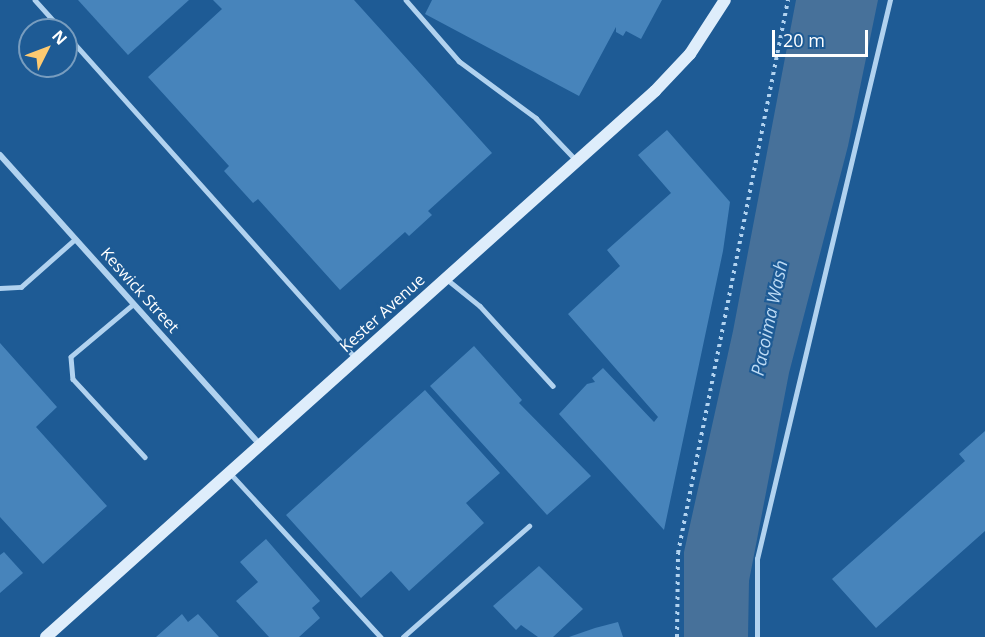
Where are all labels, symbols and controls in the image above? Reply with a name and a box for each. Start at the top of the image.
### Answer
north arrow [18,18,78,78]
scale bar [775,18,871,56]
text: N [47,25,72,49]
text: 20 m [783,28,825,52]
street label: Keswick Street [97,244,183,336]
water label: Pacoima Wash [746,258,792,378]
street label: Kester Avenue [336,270,428,356]

